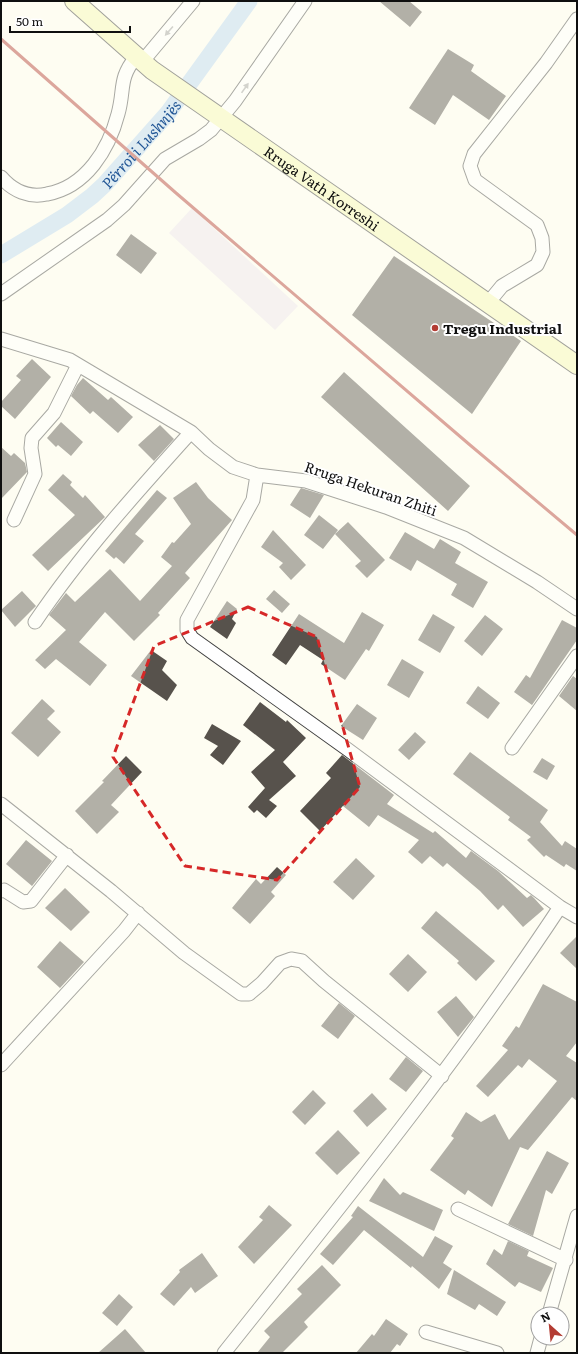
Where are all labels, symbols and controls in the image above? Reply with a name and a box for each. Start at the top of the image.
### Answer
scale bar [10,8,130,34]
text: 50 m [16,12,43,30]
one-way arrow [165,27,174,36]
one-way arrow [241,82,249,93]
water label: Përroi i Lushnjës [95,95,186,193]
street label: Rruga Vath Korreshi [260,141,384,235]
place label: Tregu Industrial [443,318,562,338]
marker: Tregu Industrial [430,323,440,333]
street label: Rruga Hekuran Zhiti [302,456,440,520]
north arrow [530,1306,570,1346]
text: N [537,1307,553,1325]

